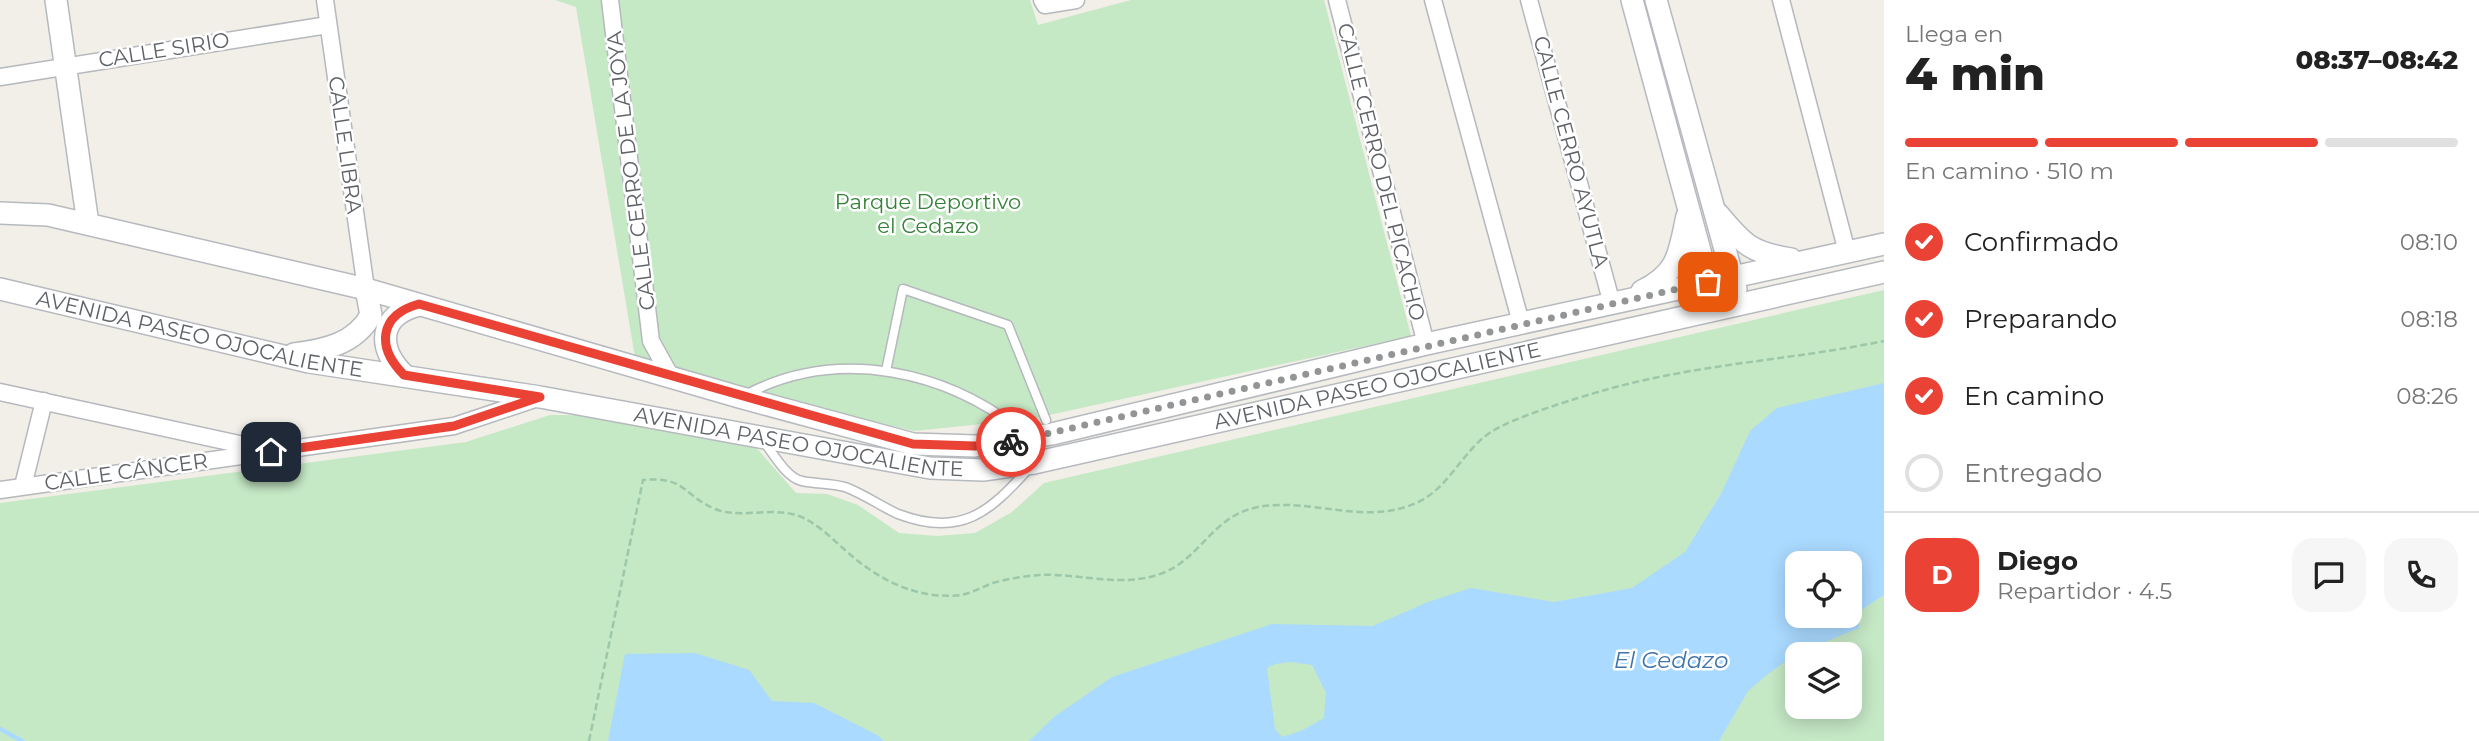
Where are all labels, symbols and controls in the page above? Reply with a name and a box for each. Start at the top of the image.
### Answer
text: Llega en [1905,20,2003,48]
street label: CALLE CERRO DEL PICACHO [1332,21,1431,323]
street label: CALLE SIRIO [97,27,231,72]
street label: CALLE CERRO DE LA JOYA [601,29,660,312]
street label: CALLE CERRO AYUTLA [1528,33,1615,272]
text: 08:37–08:42 [2295,44,2458,76]
text: 4 min [1905,45,2045,102]
street label: CALLE LIBRA [323,75,368,216]
text: En camino · 510 m [1905,157,2114,185]
park label: Parque Deportivo el Cedazo [835,189,1021,238]
icon: check [1905,223,1943,261]
text: Confirmado [1964,226,2119,258]
text: 08:10 [2400,228,2458,256]
pin [1678,252,1738,312]
icon: bag [1689,263,1727,301]
street label: AVENIDA PASEO OJOCALIENTE [34,285,365,382]
icon: check [1905,300,1943,338]
text: Preparando [1964,303,2117,335]
text: 08:18 [2400,305,2458,333]
street label: AVENIDA PASEO OJOCALIENTE [1211,337,1543,434]
icon: check [1905,377,1943,415]
text: En camino [1964,380,2104,412]
text: 08:26 [2396,382,2458,410]
street label: AVENIDA PASEO OJOCALIENTE [632,401,964,481]
courier [976,407,1046,477]
pin [241,422,301,482]
icon: bike [992,423,1030,461]
icon: home [252,433,290,471]
street label: CALLE CÁNCER [43,448,209,495]
text: Entregado [1964,457,2102,489]
button: chat [2292,538,2366,612]
button: phone [2384,538,2458,612]
text: Diego [1997,545,2078,577]
map controls [1785,551,1862,719]
button: locate [1785,551,1862,628]
text: D [1931,559,1953,591]
text: Repartidor · 4.5 [1997,577,2172,605]
button: layers [1785,642,1862,719]
water label: El Cedazo [1614,646,1728,674]

